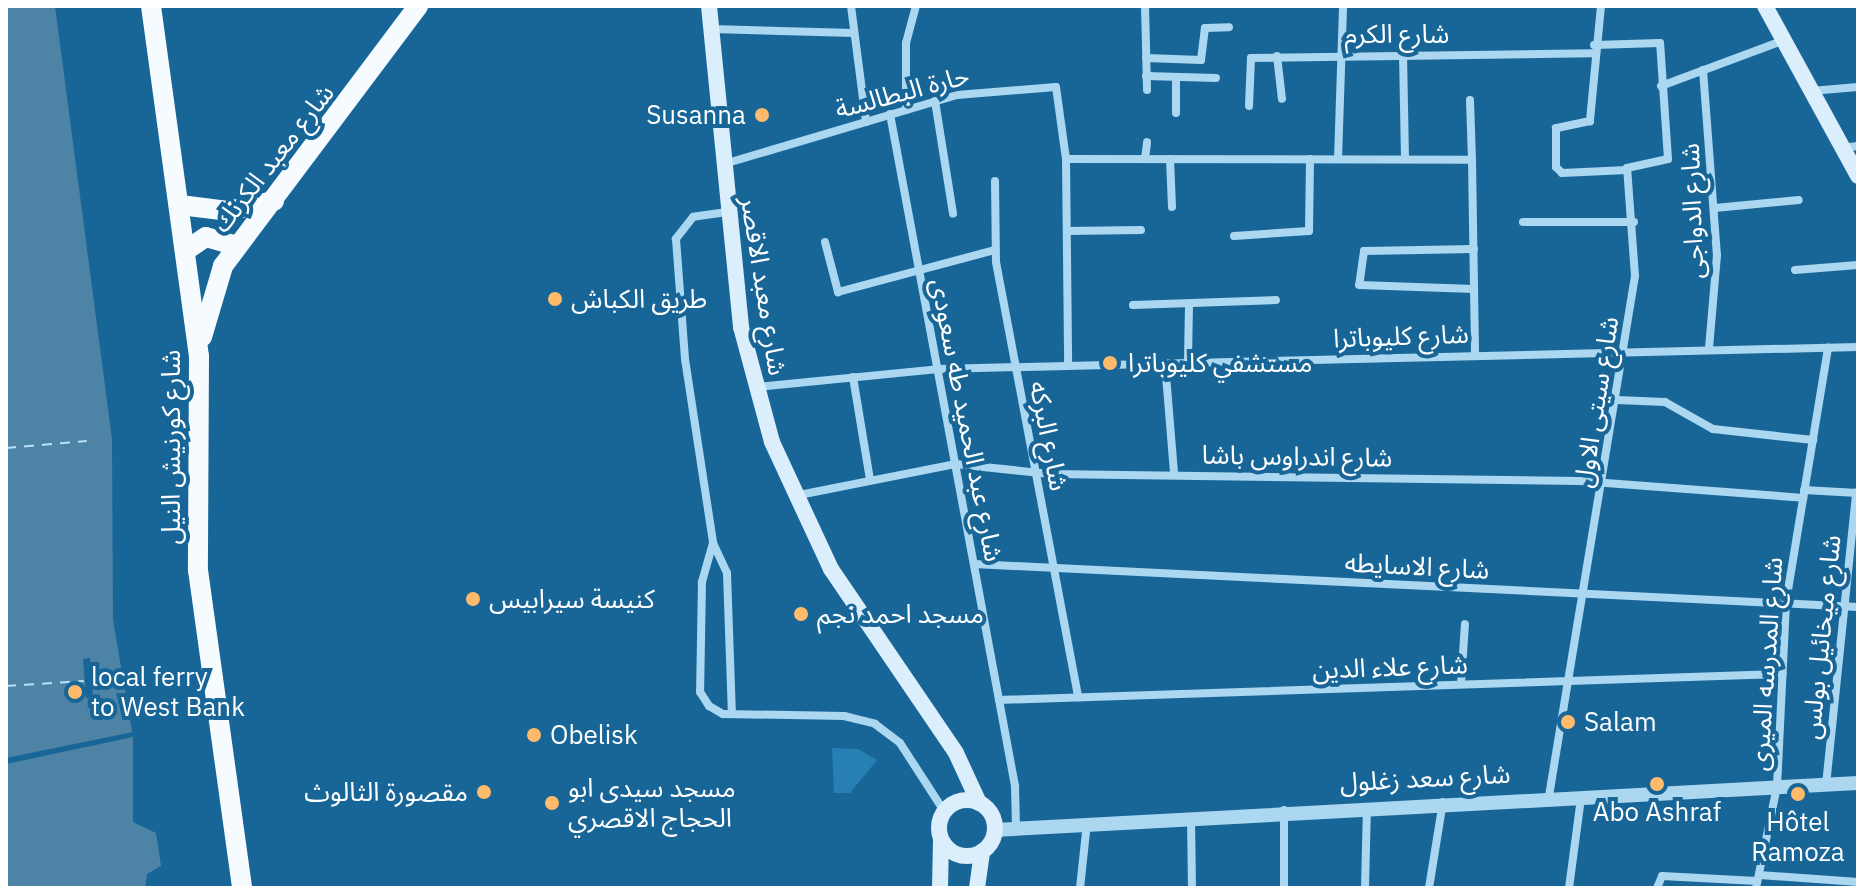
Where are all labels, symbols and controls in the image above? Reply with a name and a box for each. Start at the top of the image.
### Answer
street label: شارع الكرم [1345,18,1449,50]
street label: حارة البطالسة [832,59,972,125]
street label: شارع معبد الكرنك [205,78,341,238]
place label: Susanna [646,99,746,131]
marker: Susanna [753,106,771,124]
street label: شارع الدواجى [1674,143,1710,279]
street label: شارع معبد الاقصر [734,194,794,378]
street label: شارع عبد الحميد طه سعودى [924,276,1010,564]
place label: طريق الكباش [571,283,707,315]
marker: طريق الكباش [546,290,564,308]
street label: شارع سيتى الاول [1567,314,1625,490]
street label: شارع كليوباترا [1333,318,1469,354]
place label: مستشفي كليوباترا [1128,347,1312,379]
street label: شارع كورنيش النيل [155,350,187,544]
marker: مستشفي كليوباترا [1099,352,1121,374]
street label: شارع البركه [1023,378,1075,494]
street label: شارع اندراوس باشا [1201,439,1393,473]
street label: شارع ميخائيل بولس [1795,533,1847,741]
street label: شارع الاسايطه [1344,547,1490,585]
street label: شارع المدرسه الميرى [1743,556,1789,772]
place label: كنيسة سيرابيس [489,583,655,615]
marker: كنيسة سيرابيس [464,590,482,608]
place label: مسجد احمد نجم [817,598,984,630]
marker: مسجد احمد نجم [792,605,810,623]
street label: شارع علاء الدين [1312,649,1468,685]
place label: local ferry to West Bank [91,661,245,722]
marker: local ferry to West Bank [66,683,84,701]
place label: Salam [1584,706,1657,738]
marker: Salam [1559,713,1577,731]
place label: Obelisk [550,719,638,751]
marker: Obelisk [525,726,543,744]
street label: شارع سعد زغلول [1339,758,1511,798]
place label: مسجد سيدى ابو الحجاج الاقصري [568,772,736,834]
marker: Abo Ashraf [1648,775,1666,793]
place label: مقصورة الثالوث [304,776,468,808]
marker: مقصورة الثالوث [475,783,493,801]
marker: Hôtel Ramoza [1789,785,1807,803]
marker: مسجد سيدى ابو الحجاج الاقصري [543,794,561,812]
place label: Abo Ashraf [1593,796,1721,828]
place label: Hôtel Ramoza [1751,806,1845,868]

